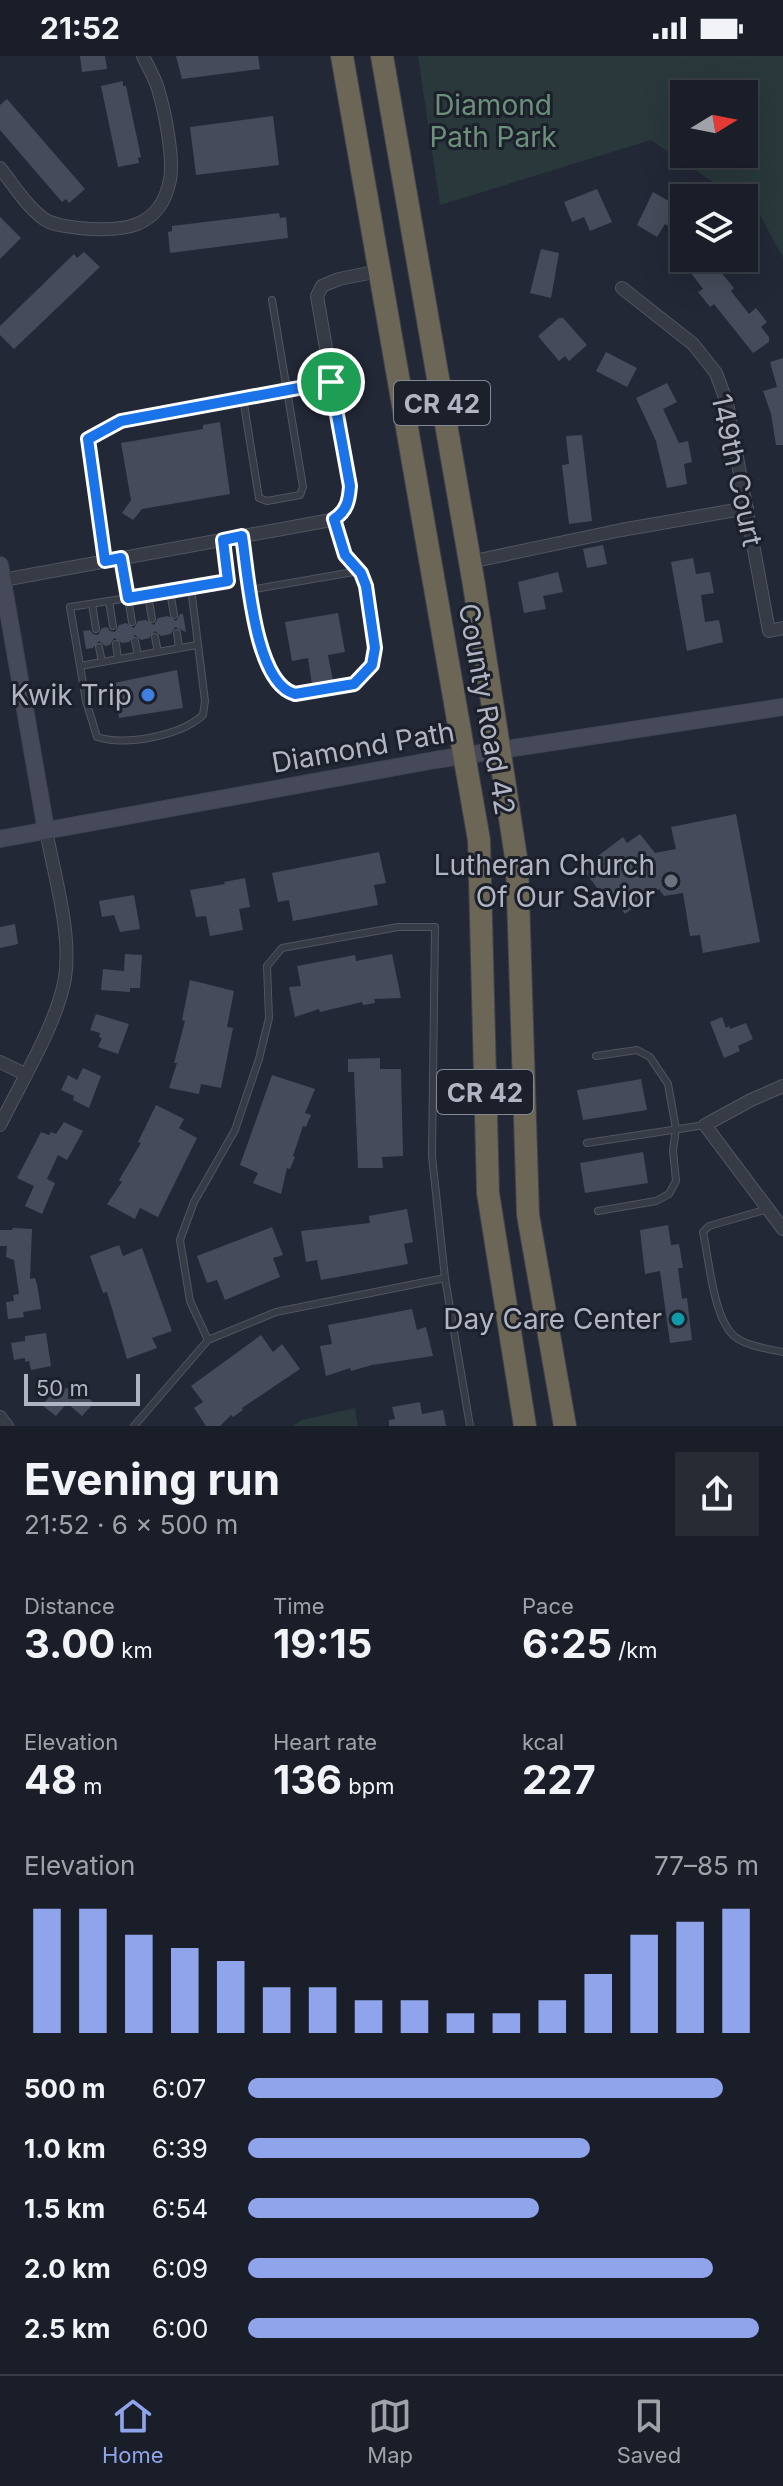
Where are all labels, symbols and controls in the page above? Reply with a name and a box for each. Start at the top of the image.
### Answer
text: 21:52 [40,10,120,46]
north arrow [670,80,758,168]
map controls [670,80,758,272]
park label: Diamond Path Park [429,88,557,154]
button: layers [670,184,758,272]
pin [297,348,365,416]
icon: arrive [309,360,353,404]
road number: CR 42 [394,381,490,425]
street label: 149th Court [704,391,770,549]
street label: County Road 42 [452,601,522,817]
place label: Kwik Trip [11,678,132,712]
marker: Kwik Trip [139,686,157,704]
street label: Diamond Path [269,714,457,780]
place label: Lutheran Church Of Our Savior [434,848,655,914]
marker: Lutheran Church Of Our Savior [662,872,680,890]
road number: CR 42 [437,1070,533,1114]
place label: Day Care Center [443,1302,662,1336]
marker: Day Care Center [669,1310,687,1328]
scale bar [24,1370,140,1406]
text: 50 m [36,1375,89,1401]
text: Evening run [24,1452,280,1506]
button: share [675,1452,759,1536]
text: 21:52 · 6 × 500 m [24,1509,238,1540]
text: Distance [24,1593,115,1619]
text: Time [273,1593,325,1619]
text: Pace [522,1593,574,1619]
text: 3.00 [24,1619,115,1668]
text: 19:15 [273,1619,372,1668]
text: 6:25 [522,1619,612,1668]
text: km [115,1637,153,1663]
text: /km [612,1637,658,1663]
text: Elevation [24,1729,118,1755]
text: Heart rate [273,1729,377,1755]
text: kcal [522,1729,564,1755]
text: 48 [24,1755,77,1804]
text: 136 [273,1755,342,1804]
text: 227 [522,1755,596,1804]
text: m [77,1773,103,1799]
text: bpm [342,1773,394,1799]
text: Elevation [24,1850,135,1881]
text: 77–85 m [654,1850,759,1881]
text: 500 m [24,2073,106,2104]
text: 6:07 [152,2073,206,2104]
text: 1.0 km [24,2133,106,2164]
text: 6:39 [152,2133,208,2164]
text: 1.5 km [24,2193,105,2224]
text: 6:54 [152,2193,208,2224]
text: 2.0 km [24,2253,111,2284]
text: 6:09 [152,2253,208,2284]
text: 2.5 km [24,2313,110,2344]
text: 6:00 [152,2313,208,2344]
tab: Home [102,2394,164,2468]
tab: Map [367,2394,413,2468]
tab: Saved [617,2394,681,2468]

